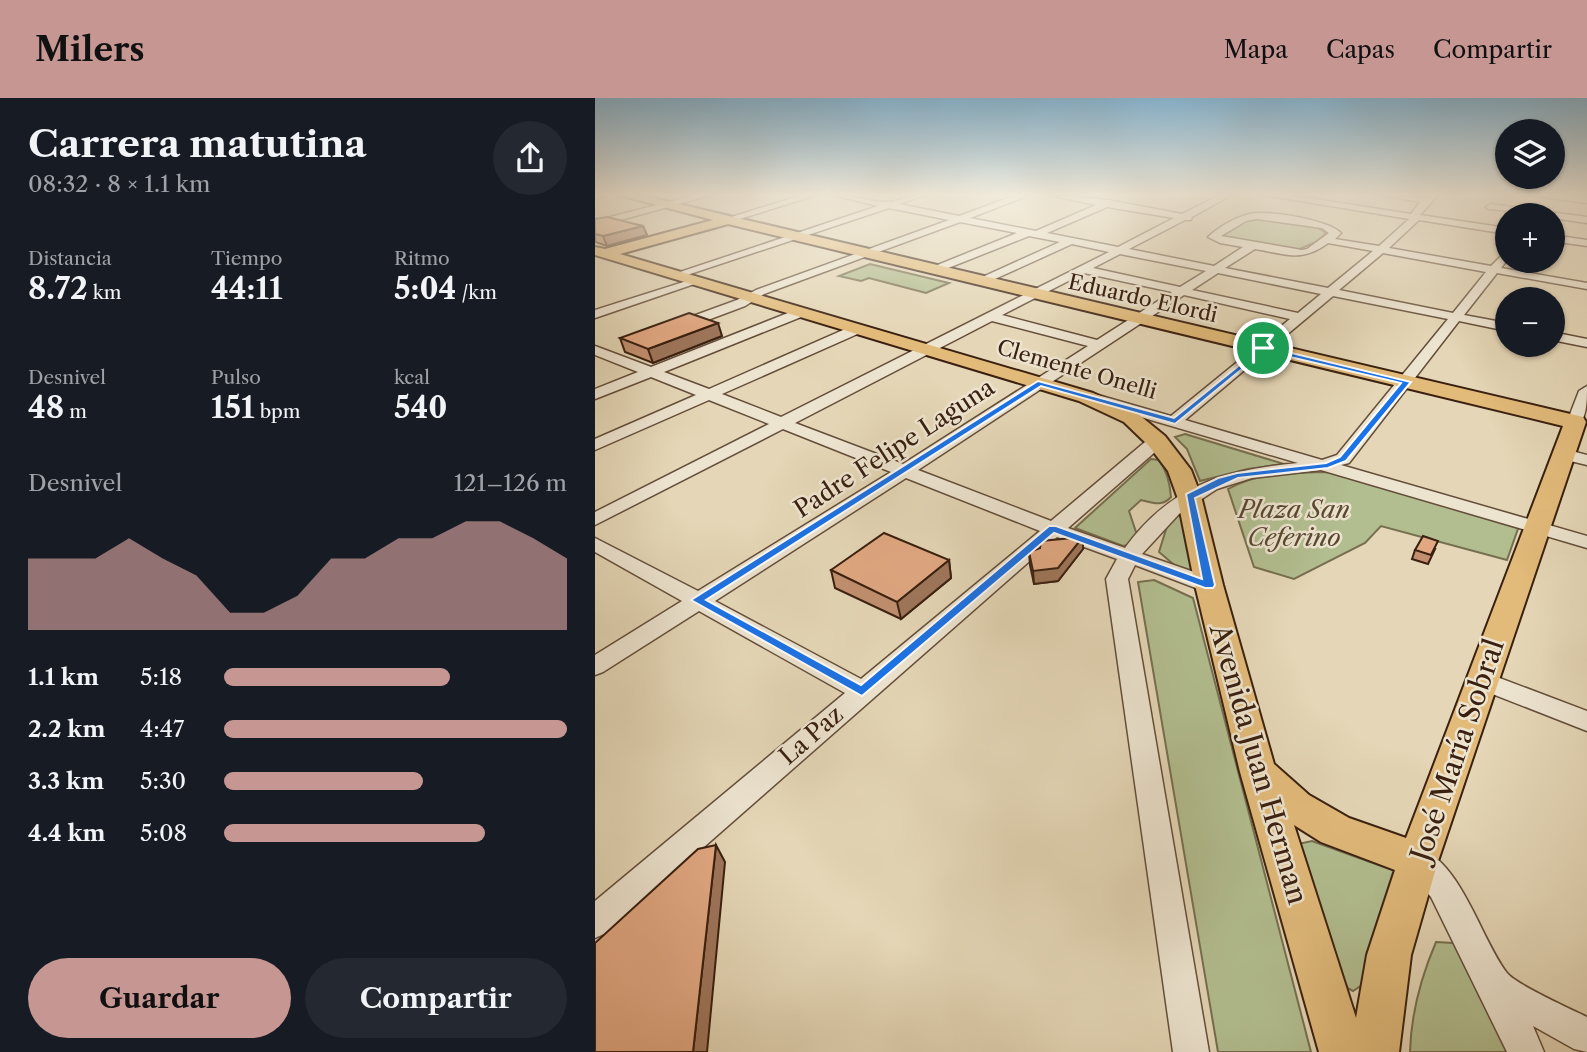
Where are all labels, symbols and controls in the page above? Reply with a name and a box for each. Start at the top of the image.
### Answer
text: Milers [35,29,145,70]
text: Mapa [1224,35,1288,64]
text: Capas [1326,35,1395,64]
text: Compartir [1433,35,1552,64]
map controls [1495,119,1565,357]
button: layers [1495,119,1565,189]
text: Carrera matutina [28,120,367,167]
button: share [493,121,567,195]
text: 08:32 · 8 × 1.1 km [28,170,211,198]
button: + [1495,203,1565,273]
text: Distancia [28,247,112,270]
text: Tiempo [211,247,282,270]
text: Ritmo [394,247,450,270]
street label: Eduardo Elordi [1066,269,1220,327]
text: 8.72 [28,270,88,307]
text: 44:11 [211,270,282,307]
text: 5:04 [394,270,456,307]
text: km [88,281,122,304]
text: /km [456,281,497,304]
button: − [1495,287,1565,357]
pin [1233,318,1293,378]
icon: arrive [1244,329,1282,367]
street label: Clemente Onelli [994,334,1160,404]
text: Desnivel [28,366,106,389]
text: Pulso [211,366,261,389]
text: kcal [394,366,430,389]
street label: Padre Felipe Laguna [788,372,1000,524]
text: 48 [28,389,64,426]
text: 151 [211,389,255,426]
text: 540 [394,389,447,426]
text: m [64,400,87,423]
text: bpm [255,400,301,423]
text: Desnivel [28,469,122,497]
text: 121–126 m [454,469,567,497]
park label: Plaza San Ceferino [1236,495,1350,552]
street label: Avenida Juan Herman [1202,619,1315,908]
street label: José María Sobral [1402,634,1511,869]
text: 1.1 km [28,663,99,691]
text: 5:18 [140,663,182,691]
street label: La Paz [773,699,849,771]
text: 2.2 km [28,715,105,743]
text: 4:47 [140,715,184,743]
text: 3.3 km [28,767,104,795]
text: 5:30 [140,767,186,795]
text: 4.4 km [28,819,105,847]
text: 5:08 [140,819,187,847]
button: Guardar [28,958,291,1038]
button: Compartir [305,958,567,1038]

